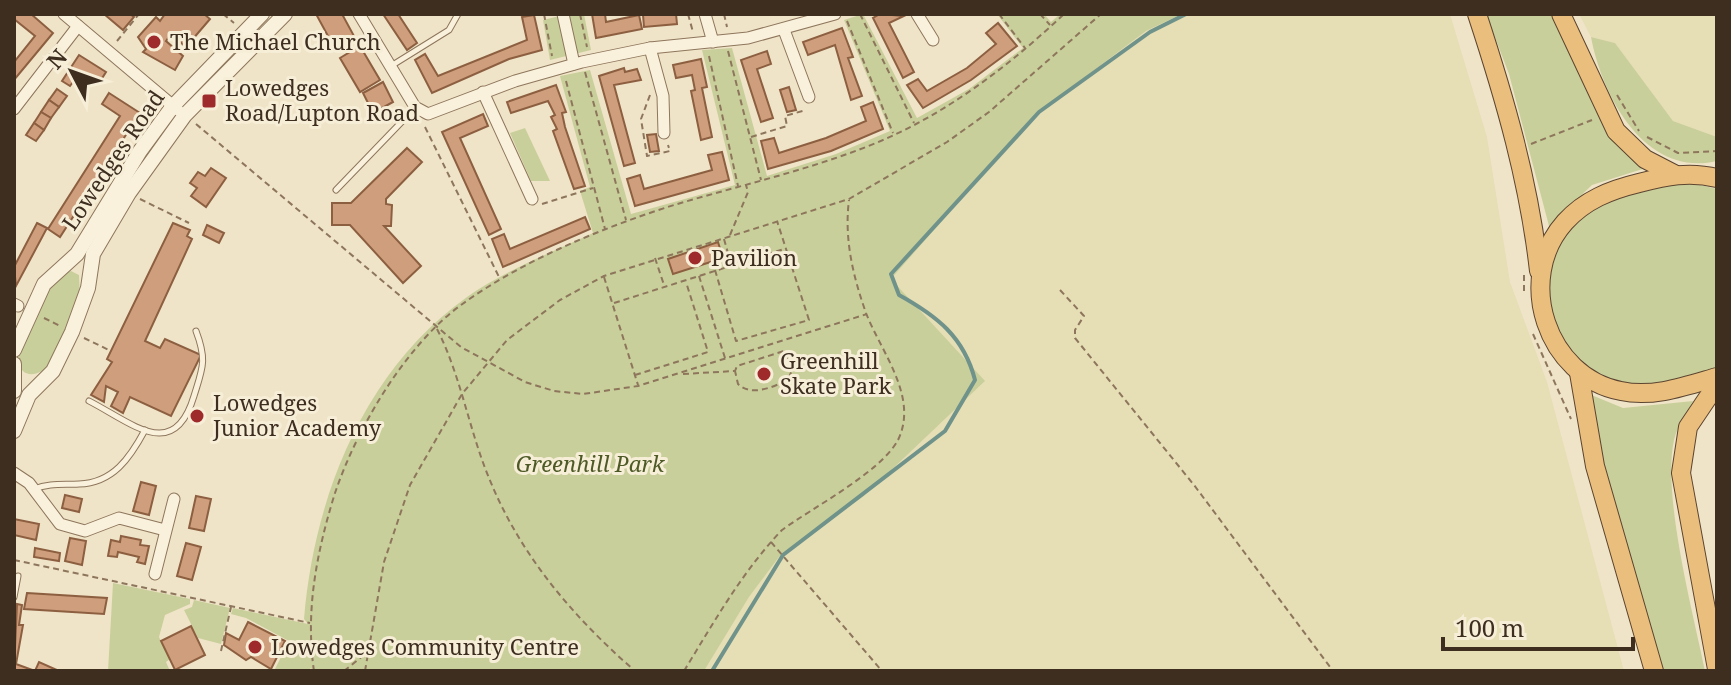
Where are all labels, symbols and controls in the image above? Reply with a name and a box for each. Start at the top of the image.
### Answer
place label: The Michael Church [170,26,381,56]
north arrow [32,32,112,112]
marker: The Michael Church [145,33,163,51]
text: N [39,42,73,75]
place label: Lowedges Road/Lupton Road [225,72,419,127]
street label: Lowedges Road [54,83,170,235]
marker: Lowedges Road/Lupton Road [200,92,218,110]
place label: Pavilion [711,242,797,272]
marker: Pavilion [686,249,704,267]
place label: Greenhill Skate Park [780,345,891,400]
marker: Greenhill Skate Park [755,365,773,383]
place label: Lowedges Junior Academy [212,387,382,442]
marker: Lowedges Junior Academy [188,407,206,425]
park label: Greenhill Park [516,448,666,478]
scale bar [1443,601,1633,651]
text: 100 m [1455,611,1524,644]
place label: Lowedges Community Centre [271,631,579,661]
marker: Lowedges Community Centre [246,638,264,656]

